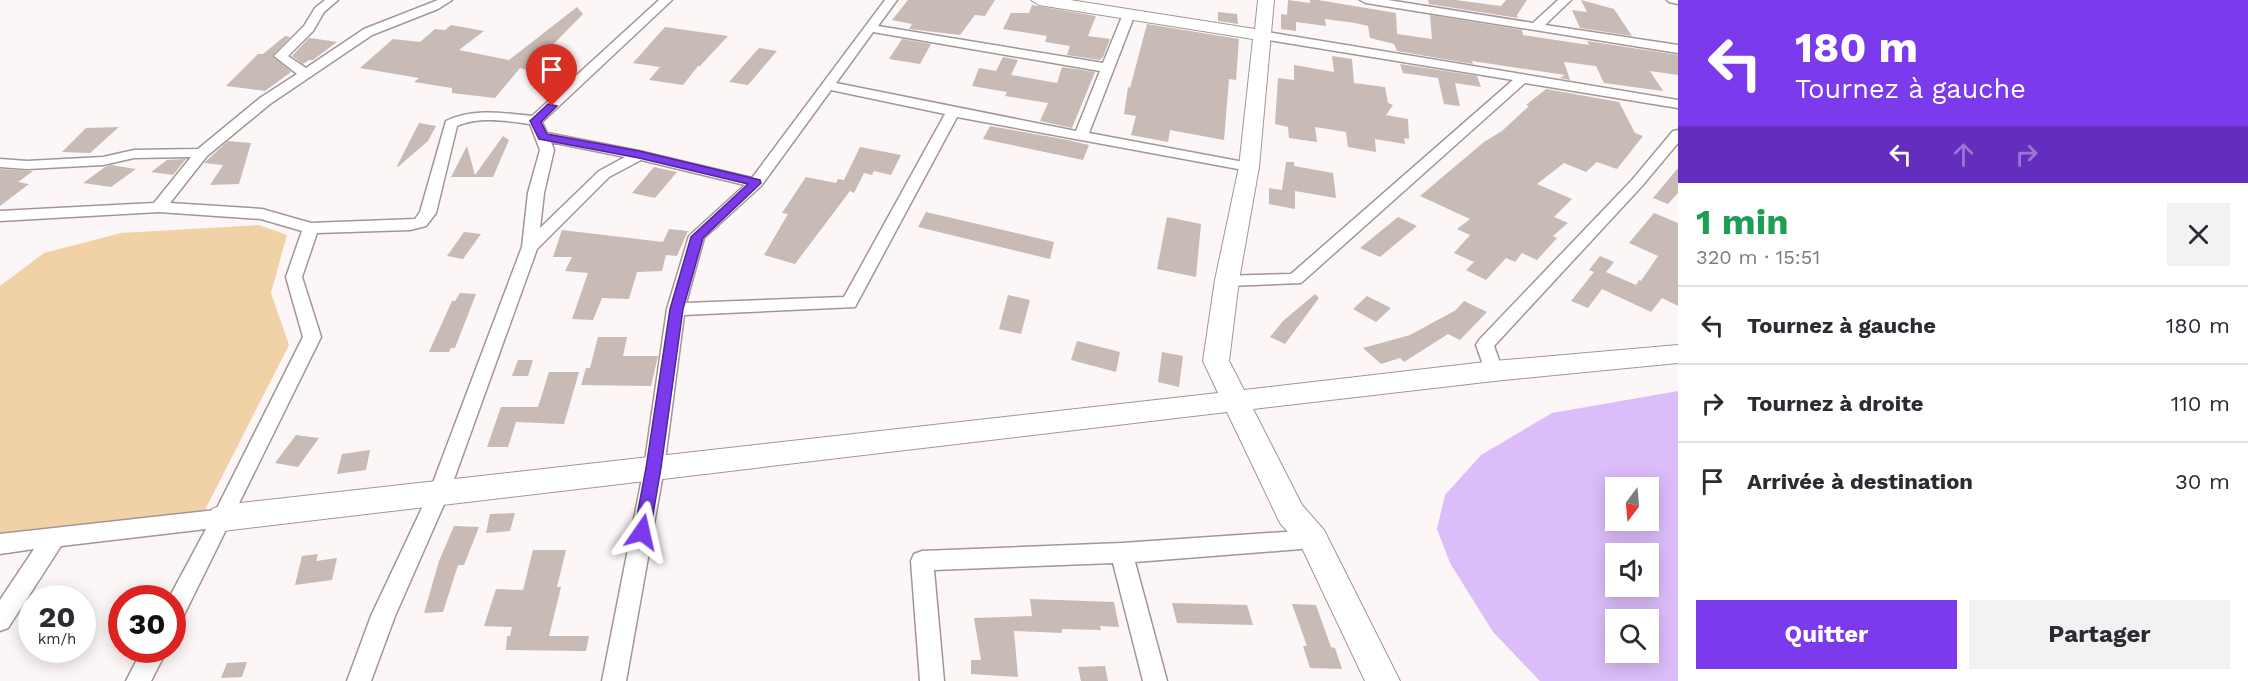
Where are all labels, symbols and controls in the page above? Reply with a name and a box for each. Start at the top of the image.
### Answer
text: 180 m [1795,23,1918,72]
icon: left [1696,24,1774,102]
pin [526,44,577,106]
icon: arrive [535,53,568,86]
text: Tournez à gauche [1795,73,2026,105]
icon: left [1884,138,1917,171]
icon: ahead [1947,138,1980,171]
icon: right [2010,138,2043,171]
text: 1 min [1696,201,1788,243]
button: close [2167,203,2230,266]
text: 320 m · 15:51 [1696,245,1820,269]
icon: left [1696,309,1729,342]
text: Tournez à gauche [1747,313,1936,338]
text: 180 m [2166,313,2230,338]
icon: right [1696,387,1729,420]
text: Tournez à droite [1747,391,1924,416]
text: 110 m [2171,391,2230,416]
icon: arrive [1696,465,1729,498]
text: Arrivée à destination [1747,469,1973,494]
text: 30 m [2175,469,2230,494]
north arrow [1605,477,1659,531]
map controls [1605,477,1659,663]
position arrow [610,500,674,564]
button: sound [1605,543,1659,597]
speed limit sign: 30 [108,585,186,663]
text: 20 [38,599,76,634]
button: Quitter [1696,600,1957,669]
button: Partager [1969,600,2230,669]
button: search [1605,609,1659,663]
text: km/h [38,630,76,648]

